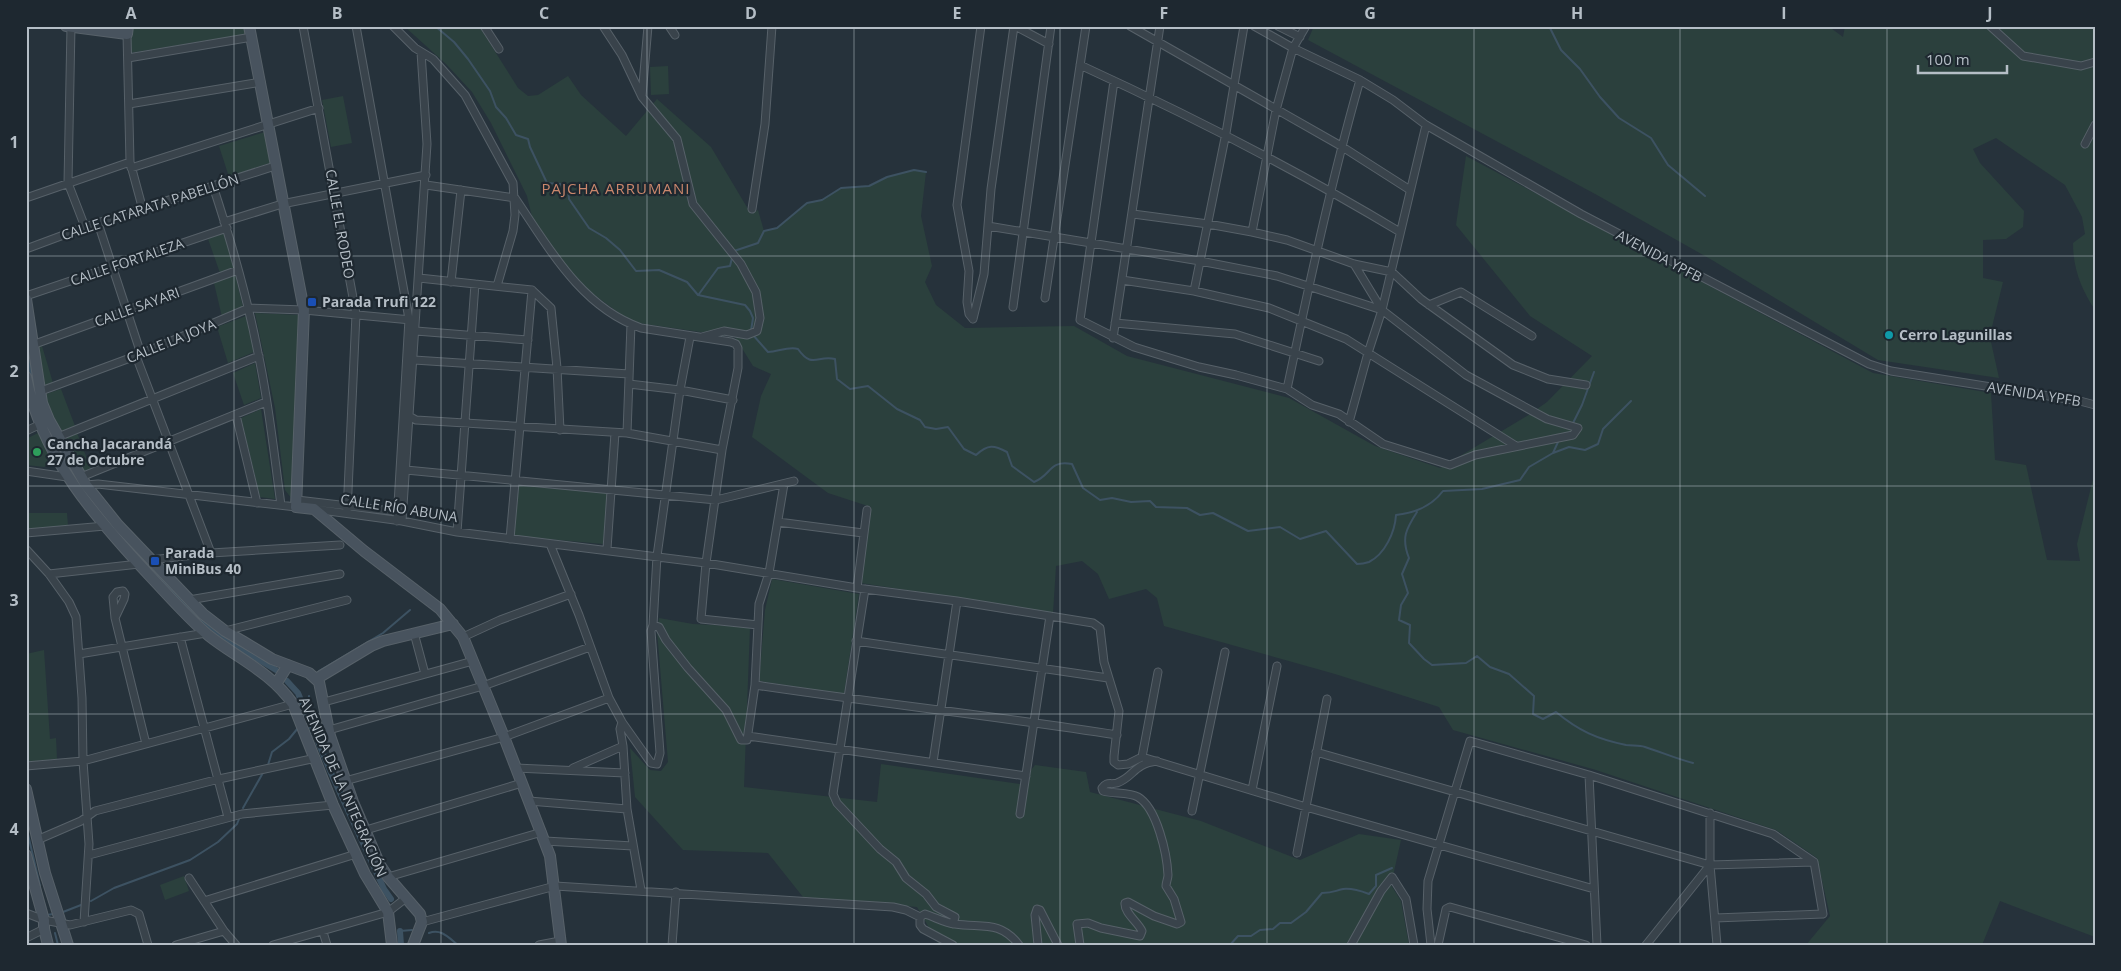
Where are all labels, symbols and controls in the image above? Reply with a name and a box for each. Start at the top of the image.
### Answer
text: A [125,2,137,24]
text: B [332,2,342,24]
text: C [539,2,549,24]
text: D [745,2,757,24]
text: E [953,2,962,24]
text: F [1160,2,1168,24]
text: G [1364,2,1376,24]
text: H [1571,2,1583,24]
text: I [1781,2,1787,24]
text: J [1985,2,1993,24]
scale bar [1918,42,2007,74]
text: 100 m [1926,49,1970,69]
text: 1 [9,131,19,153]
street label: CALLE EL RODEO [322,168,359,280]
street label: CALLE CATARATA PABELLÓN [59,169,241,244]
district label: PAJCHA ARRUMANI [542,178,690,198]
street label: AVENIDA YPFB [1613,225,1705,286]
street label: CALLE FORTALEZA [67,233,186,290]
street label: CALLE SAYARI [92,282,182,331]
place label: Parada Trufi 122 [322,292,436,311]
marker: Parada Trufi 122 [306,296,318,308]
street label: CALLE LA JOYA [123,314,218,367]
place label: Cerro Lagunillas [1899,325,2012,344]
marker: Cerro Lagunillas [1883,329,1895,341]
text: 2 [9,360,19,382]
street label: AVENIDA YPFB [1986,377,2082,410]
place label: Cancha Jacarandá 27 de Octubre [47,434,172,469]
marker: Cancha Jacarandá 27 de Octubre [31,446,43,458]
street label: CALLE RÍO ABUNA [339,489,459,526]
place label: Parada MiniBus 40 [165,543,241,578]
marker: Parada MiniBus 40 [149,555,161,567]
text: 3 [9,589,19,611]
street label: AVENIDA DE LA INTEGRACIÓN [295,694,392,880]
text: 4 [9,818,19,840]

